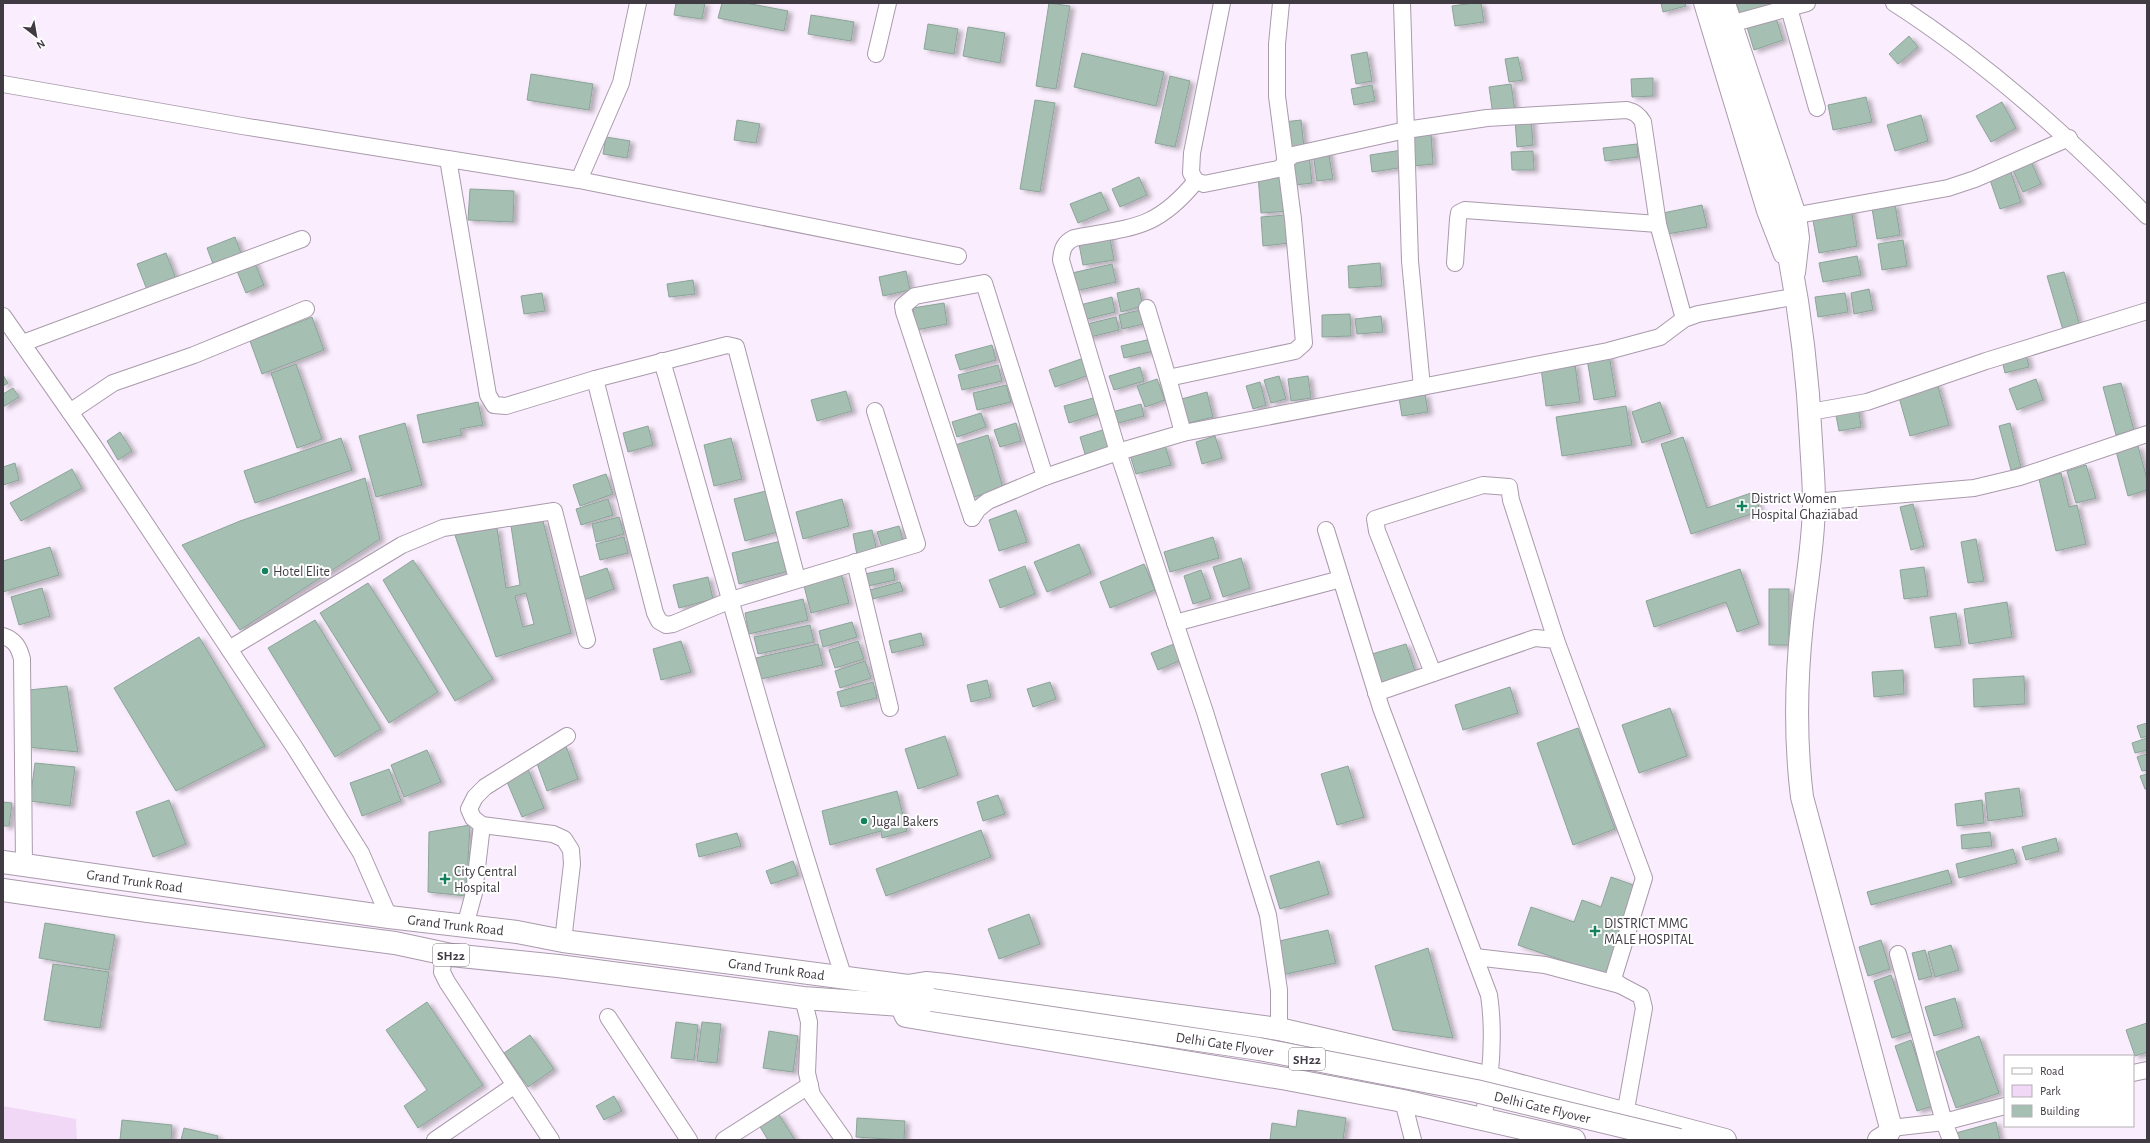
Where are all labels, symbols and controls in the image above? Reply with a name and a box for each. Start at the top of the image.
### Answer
north arrow [16,16,56,56]
text: N [35,37,47,51]
place label: District Women Hospital Ghaziabad [1751,492,1858,522]
marker: District Women Hospital Ghaziabad [1736,500,1748,512]
place label: Hotel Elite [273,565,330,579]
marker: Hotel Elite [260,566,270,576]
place label: Jugal Bakers [872,815,939,829]
marker: Jugal Bakers [859,816,869,826]
place label: City Central Hospital [454,865,517,895]
street label: Grand Trunk Road [86,868,184,896]
marker: City Central Hospital [439,873,451,885]
street label: Grand Trunk Road [407,913,505,938]
place label: DISTRICT MMG MALE HOSPITAL [1604,917,1694,947]
marker: DISTRICT MMG MALE HOSPITAL [1589,925,1601,937]
road number: SH22 [433,944,469,966]
street label: Grand Trunk Road [727,957,825,983]
street label: Delhi Gate Flyover [1175,1031,1275,1060]
road number: SH22 [1289,1048,1325,1070]
legend [2004,1055,2134,1127]
text: Road [2040,1065,2064,1077]
text: Park [2040,1085,2061,1097]
street label: Delhi Gate Flyover [1493,1090,1592,1126]
text: Building [2040,1105,2080,1117]

